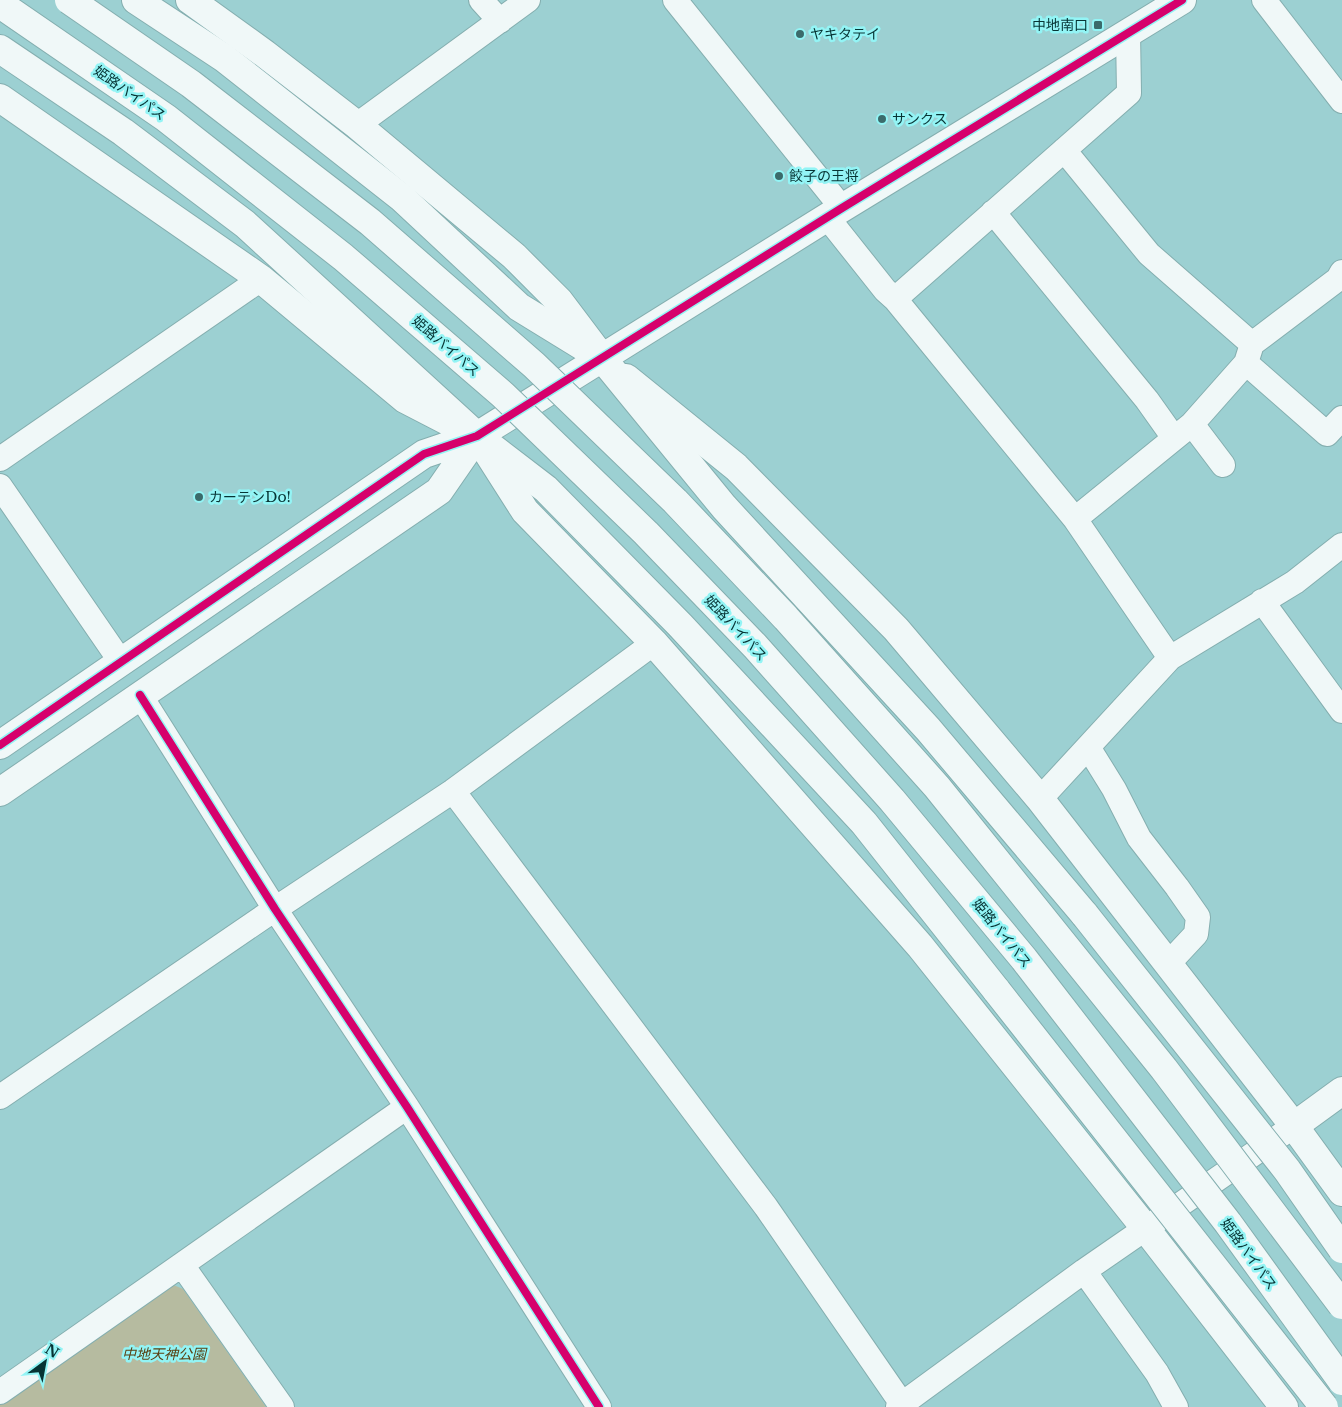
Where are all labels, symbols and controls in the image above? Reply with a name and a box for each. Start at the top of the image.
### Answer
place label: 中地南口 [1032,16,1088,34]
marker: 中地南口 [1092,19,1104,31]
place label: ヤキタテイ [810,25,880,43]
marker: ヤキタテイ [794,28,806,40]
street label: 姫路バイパス [91,62,169,124]
place label: サンクス [892,110,948,128]
marker: サンクス [876,113,888,125]
place label: 餃子の王将 [789,167,859,185]
marker: 餃子の王将 [773,170,785,182]
street label: 姫路バイパス [408,312,484,380]
place label: カーテンDo! [209,488,291,506]
marker: カーテンDo! [193,491,205,503]
street label: 姫路バイパス [701,591,771,665]
street label: 姫路バイパス [969,895,1035,971]
street label: 姫路バイパス [1217,1215,1281,1293]
north arrow [20,1337,70,1387]
text: N [42,1340,62,1362]
park label: 中地天神公園 [122,1345,208,1363]

